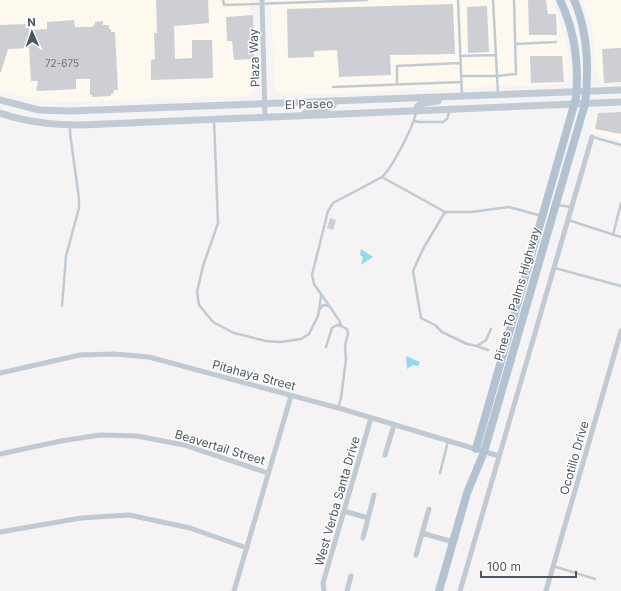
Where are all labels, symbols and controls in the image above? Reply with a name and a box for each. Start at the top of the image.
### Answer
north arrow [12,12,52,52]
text: N [27,15,36,29]
street label: Plaza Way [245,28,263,88]
house number: 72-675 [45,57,79,69]
street label: El Paseo [285,96,333,112]
street label: Pines To Palms Highway [491,225,543,363]
street label: Pitahaya Street [211,357,297,393]
street label: Ocotillo Drive [556,419,592,497]
street label: Beavertail Street [173,426,267,468]
street label: West Verba Santa Drive [311,434,363,568]
scale bar [481,553,576,579]
text: 100 m [487,559,521,574]

